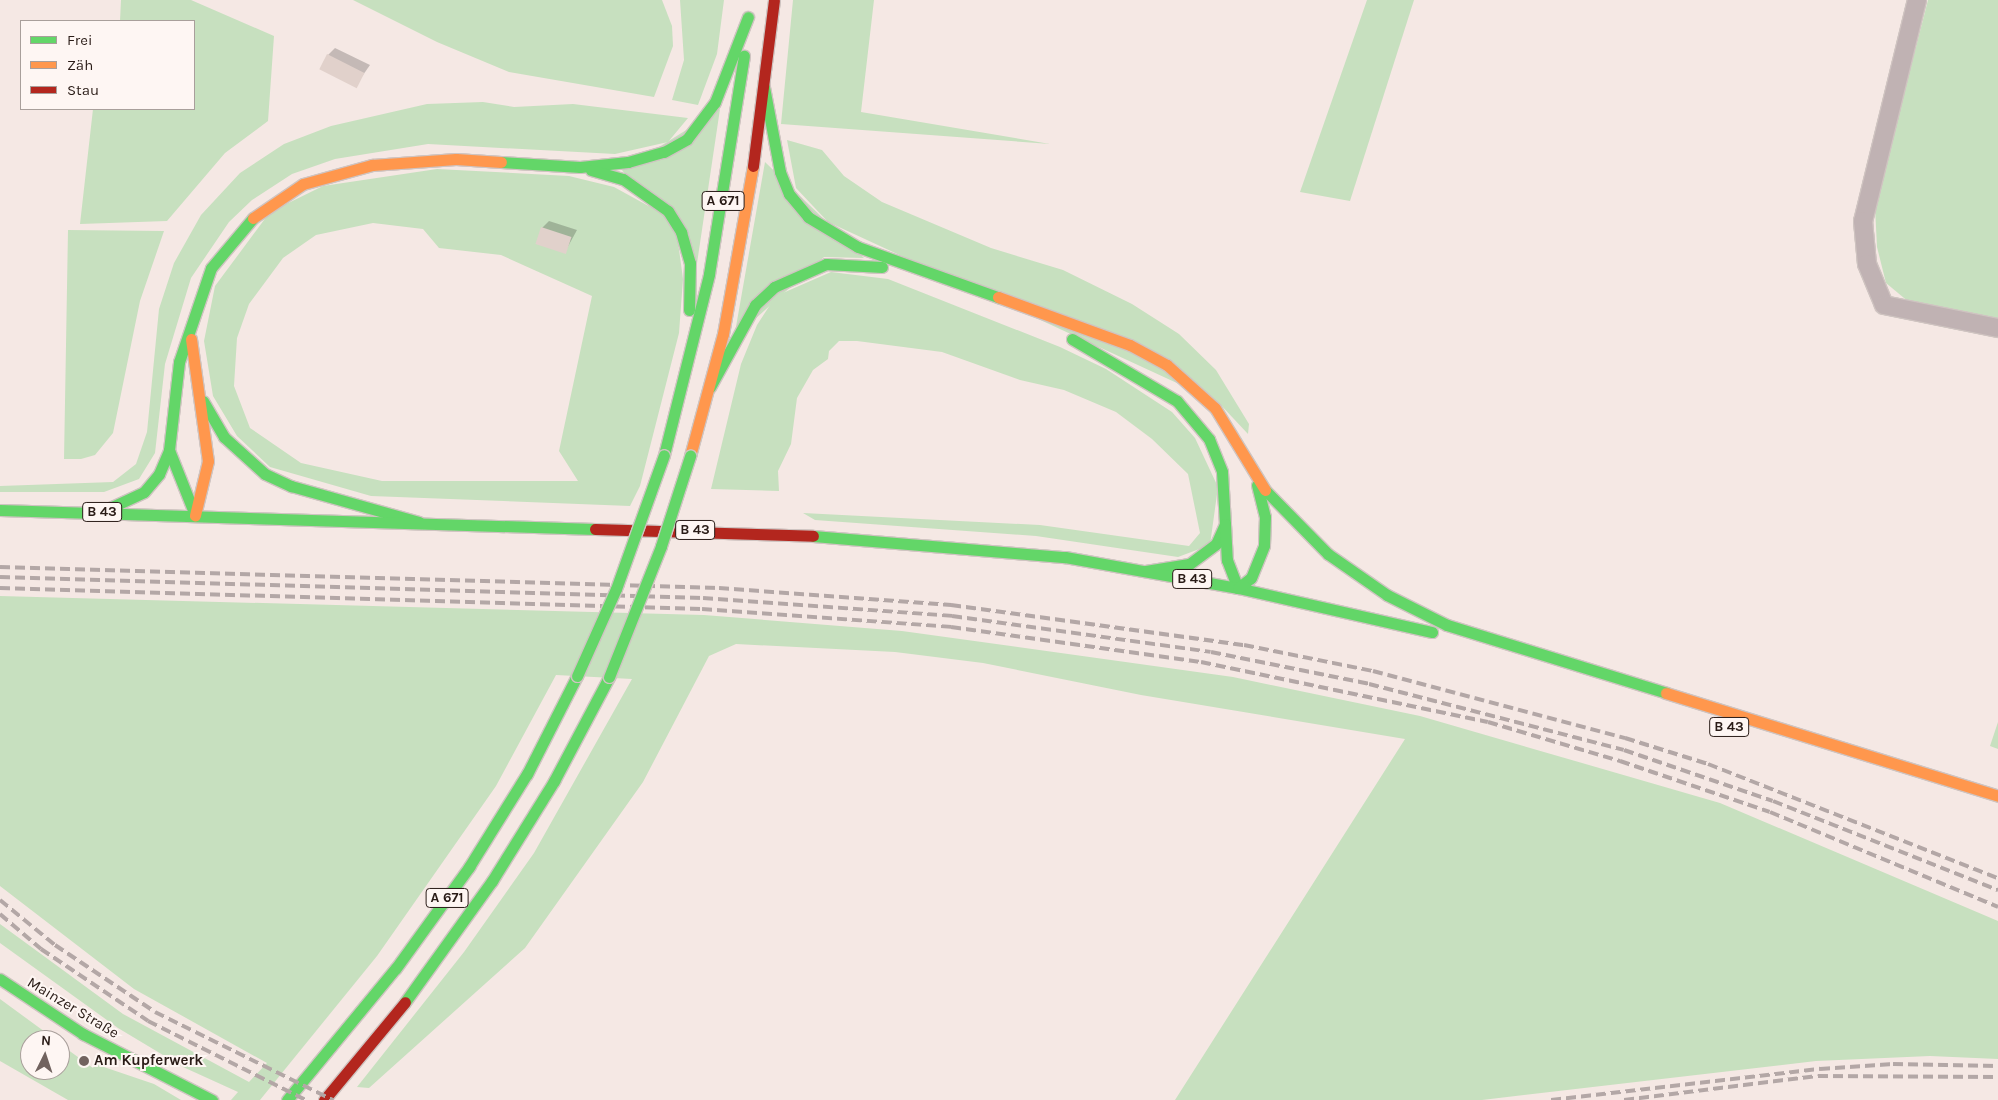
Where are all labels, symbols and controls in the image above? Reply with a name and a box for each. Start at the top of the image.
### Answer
legend [20,20,195,110]
text: Frei [67,31,92,49]
text: Zäh [67,56,93,74]
text: Stau [67,81,99,99]
road number: A 671 [700,190,746,212]
road number: B 43 [82,501,122,524]
road number: B 43 [675,518,715,542]
road number: B 43 [1172,568,1212,590]
road number: B 43 [1709,716,1749,739]
road number: A 671 [424,886,470,910]
street label: Mainzer Straße [24,974,122,1042]
north arrow [20,1030,70,1080]
text: N [40,1032,52,1049]
place label: Am Kupferwerk [94,1052,203,1070]
marker: Am Kupferwerk [78,1055,90,1067]

